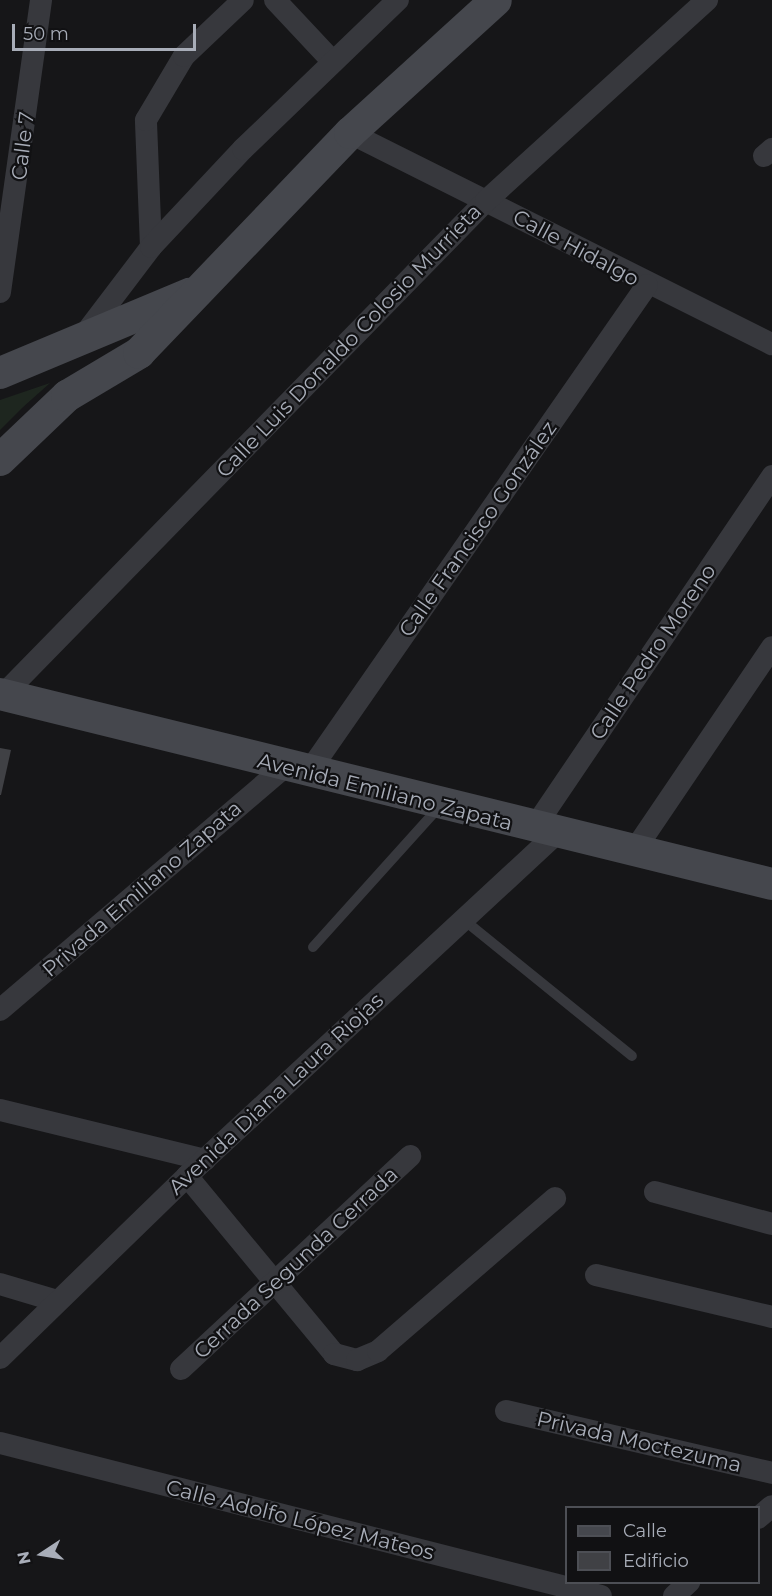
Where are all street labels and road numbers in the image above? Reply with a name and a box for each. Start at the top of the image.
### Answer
street label: Calle 7 [6,110,40,182]
street label: Calle Luis Donaldo Colosio Murrieta [211,199,487,483]
street label: Calle Hidalgo [509,204,643,292]
street label: Calle Francisco González [394,416,562,642]
street label: Calle Pedro Moreno [585,559,721,745]
street label: Avenida Emiliano Zapata [255,748,515,836]
street label: Privada Emiliano Zapata [37,796,247,982]
street label: Avenida Diana Laura Riojas [163,988,389,1200]
street label: Cerrada Segunda Cerrada [189,1162,403,1364]
street label: Privada Moctezuma [534,1406,744,1478]
street label: Calle Adolfo López Mateos [163,1474,437,1566]

